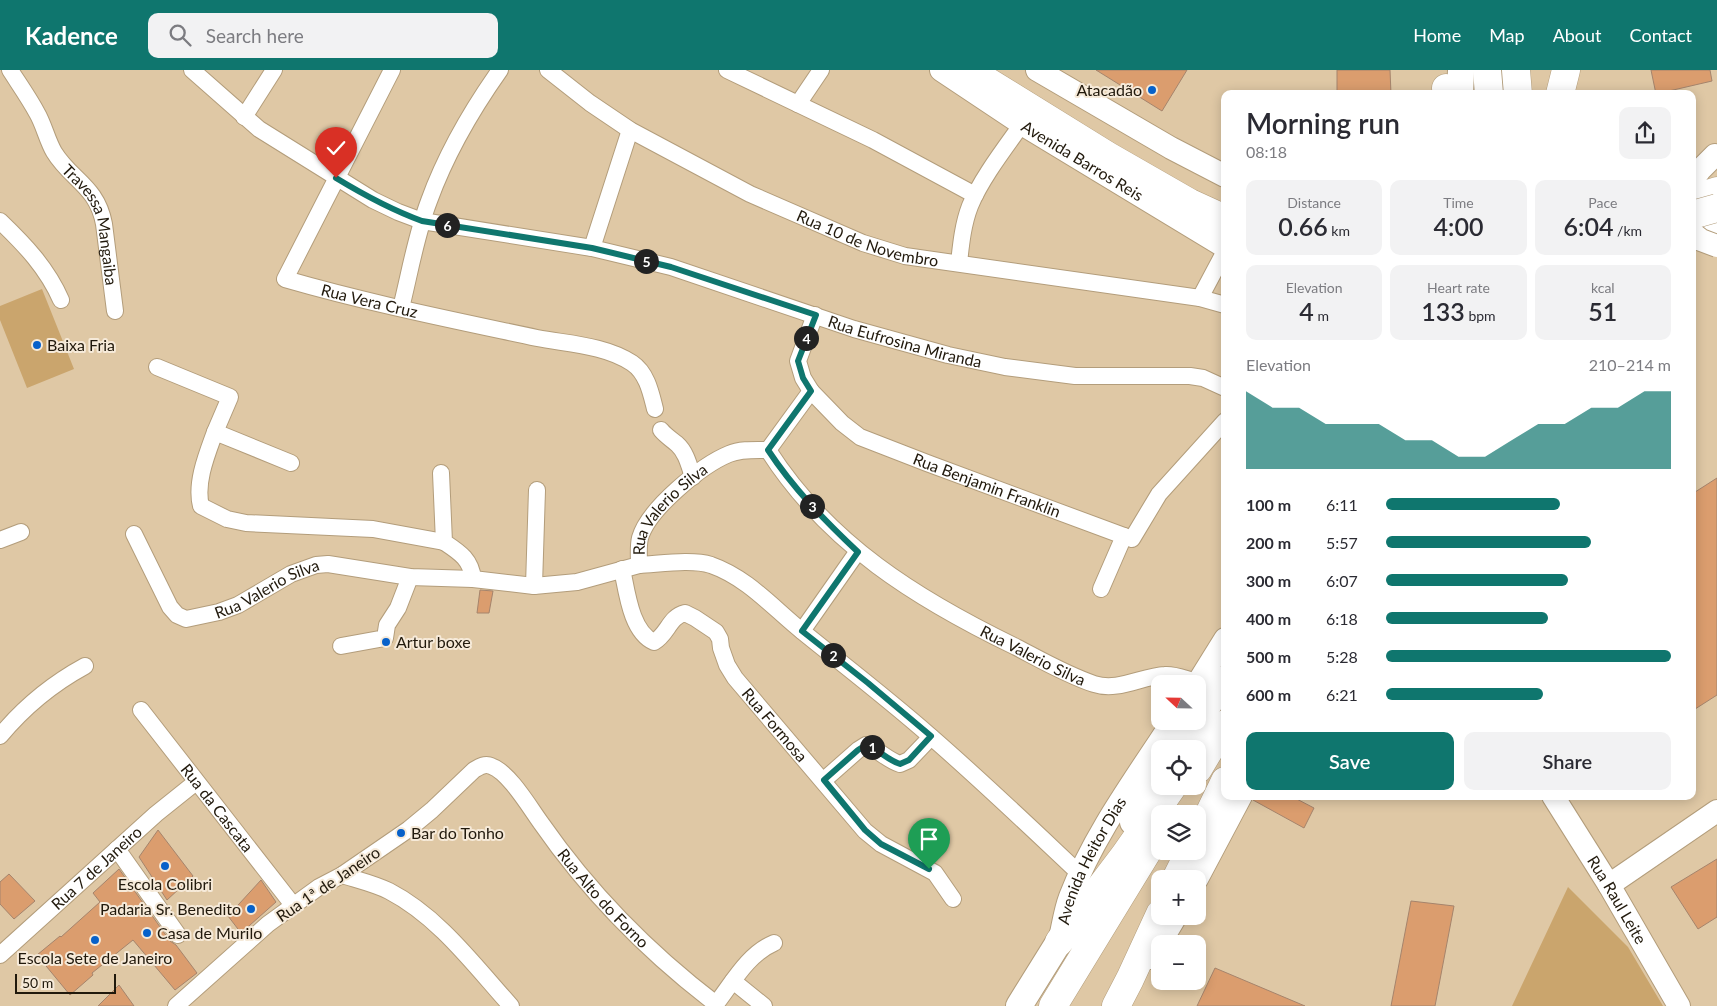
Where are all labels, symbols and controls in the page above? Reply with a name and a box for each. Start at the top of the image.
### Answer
search box [148,13,498,58]
text: Kadence [25,21,118,50]
icon: search [166,21,194,49]
text: Search here [206,24,304,47]
text: Home [1413,24,1461,46]
text: Map [1489,24,1525,46]
text: About [1553,24,1602,46]
text: Contact [1630,24,1692,46]
place label: Atacadão [1076,80,1142,99]
marker: Atacadão [1146,84,1158,96]
text: Morning run [1246,106,1400,140]
button: share [1619,107,1671,159]
street label: Avenida Barros Reis [1018,116,1147,204]
pin [315,127,357,178]
icon: check [322,134,350,162]
text: 08:18 [1246,142,1287,161]
street label: Travessa Mangaiba [59,160,122,286]
text: Distance [1287,194,1341,211]
text: Time [1443,194,1474,211]
text: Pace [1588,194,1617,211]
street label: Rua 10 de Novembro [794,205,940,270]
text: 0.66 [1278,211,1328,241]
text: 4:00 [1434,211,1483,241]
text: 6:04 [1564,211,1613,241]
pin: 6 [434,212,460,238]
text: 6 [443,217,452,234]
text: km [1328,222,1350,239]
text: /km [1613,222,1642,239]
pin: 5 [634,248,658,274]
text: 5 [642,253,651,270]
street label: Rua Vera Cruz [319,279,420,321]
text: Elevation [1286,279,1343,296]
text: Heart rate [1427,279,1490,296]
text: kcal [1591,279,1615,296]
text: 4 [1299,296,1314,326]
text: 133 [1421,296,1465,326]
text: 51 [1588,296,1617,326]
text: m [1314,307,1329,324]
text: bpm [1465,307,1496,324]
street label: Rua Eufrosina Miranda [826,311,984,371]
pin: 4 [794,326,818,350]
text: 4 [802,330,811,347]
place label: Baixa Fria [47,335,115,354]
marker: Baixa Fria [31,339,43,351]
text: Elevation [1246,355,1311,374]
text: 210–214 m [1589,355,1671,374]
street label: Rua Benjamin Franklin [911,449,1063,521]
street label: Rua Valerio Silva [629,459,711,555]
pin: 3 [800,494,824,518]
text: 100 m [1246,495,1291,514]
text: 6:11 [1326,495,1358,514]
text: 3 [808,498,817,515]
text: 200 m [1246,533,1291,552]
text: 5:57 [1326,533,1358,552]
street label: Rua Valerio Silva [212,555,322,622]
text: 300 m [1246,571,1291,590]
text: 6:07 [1326,571,1358,590]
text: 400 m [1246,609,1291,628]
text: 6:18 [1326,609,1358,628]
street label: Rua Valerio Silva [977,621,1088,689]
place label: Artur boxe [396,632,471,651]
marker: Artur boxe [380,636,392,648]
pin: 2 [820,642,846,668]
text: 2 [829,647,838,664]
text: 500 m [1246,647,1291,666]
text: 5:28 [1326,647,1358,666]
north arrow [1151,675,1206,730]
map controls [1151,675,1206,990]
street label: Rua Formosa [738,684,812,765]
text: 600 m [1246,685,1291,704]
text: 6:21 [1326,685,1358,704]
button: Save [1246,732,1454,790]
button: Share [1464,732,1671,790]
pin: 1 [860,734,884,760]
text: 1 [868,739,877,756]
button: locate [1151,740,1206,795]
street label: Rua da Cascata [177,760,258,855]
street label: Avenida Heitor Dias [1053,793,1130,926]
button: layers [1151,805,1206,860]
pin [908,818,950,869]
street label: Rua 7 de Janeiro [47,822,145,913]
place label: Bar do Tonho [411,823,504,842]
icon: arrive [915,825,943,853]
marker: Bar do Tonho [395,827,407,839]
street label: Rua 1ª de Janeiro [272,842,383,925]
street label: Rua Alto do Forno [554,845,653,951]
street label: Rua Raul Leite [1584,852,1651,947]
marker: Escola Colibri [159,860,171,872]
button: + [1151,870,1206,925]
place label: Escola Colibri [118,874,212,893]
place label: Padaria Sr. Benedito [100,899,241,918]
marker: Padaria Sr. Benedito [245,903,257,915]
place label: Casa de Murilo [157,923,262,942]
marker: Casa de Murilo [141,927,153,939]
marker: Escola Sete de Janeiro [89,934,101,946]
button: − [1151,935,1206,990]
place label: Escola Sete de Janeiro [18,948,172,967]
scale bar [15,971,116,994]
text: 50 m [22,974,53,991]

